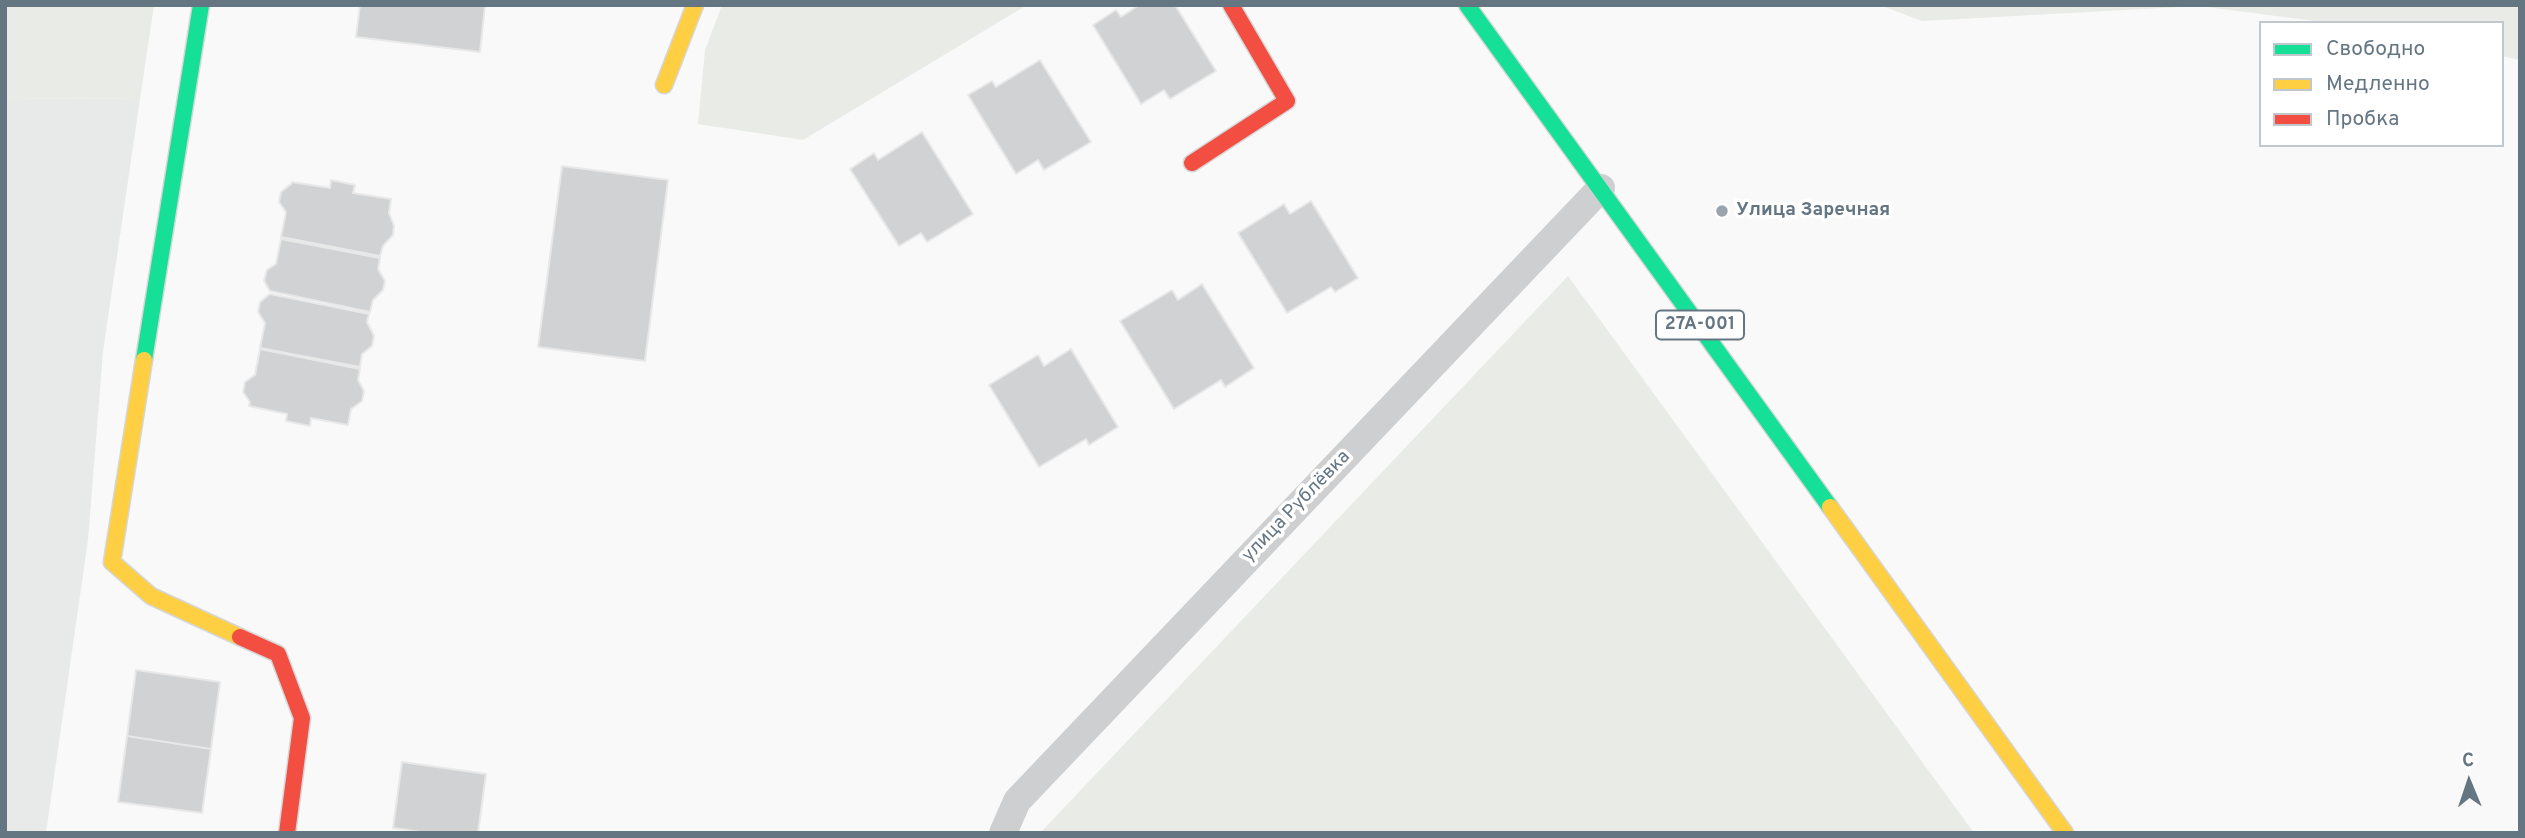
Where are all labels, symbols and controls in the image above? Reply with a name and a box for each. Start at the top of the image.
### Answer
legend [2259,21,2504,147]
text: Свободно [2326,36,2425,63]
text: Медленно [2326,71,2430,98]
text: Пробка [2326,106,2399,133]
place label: Улица Заречная [1736,200,1890,222]
marker: Улица Заречная [1714,203,1730,219]
road number: 27А-001 [1656,310,1744,340]
street label: улица Рублёвка [1238,446,1356,568]
north arrow [2434,747,2504,817]
text: С [2462,749,2475,773]

